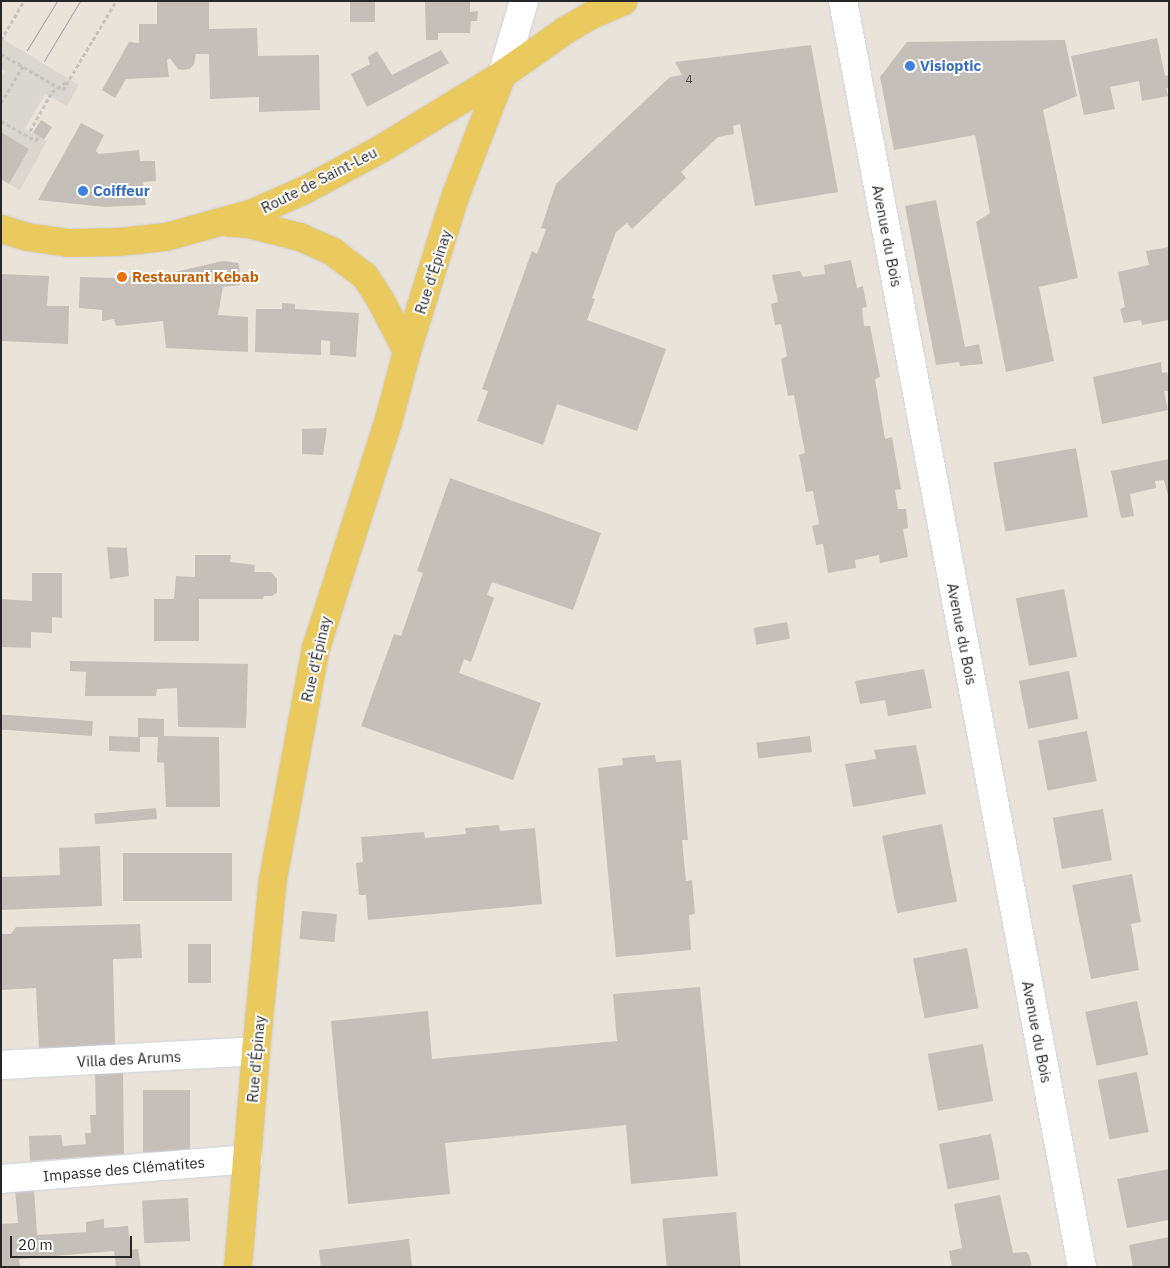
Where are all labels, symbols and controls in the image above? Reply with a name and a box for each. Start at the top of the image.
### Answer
place label: Visioptic [920,57,981,75]
marker: Visioptic [904,60,916,72]
house number: 4 [685,72,693,86]
street label: Route de Saint-Leu [258,143,380,217]
place label: Coiffeur [93,182,150,200]
street label: Avenue du Bois [868,183,906,289]
marker: Coiffeur [77,185,89,197]
street label: Rue d'Épinay [411,228,455,316]
place label: Restaurant Kebab [132,268,259,286]
marker: Restaurant Kebab [116,271,128,283]
street label: Avenue du Bois [943,581,981,687]
street label: Rue d'Épinay [297,614,335,704]
street label: Avenue du Bois [1018,979,1056,1085]
street label: Rue d'Épinay [243,1015,269,1103]
street label: Villa des Arums [76,1047,182,1071]
street label: Impasse des Clématites [42,1153,206,1185]
scale bar [12,1226,135,1258]
text: 20 m [18,1235,53,1254]

